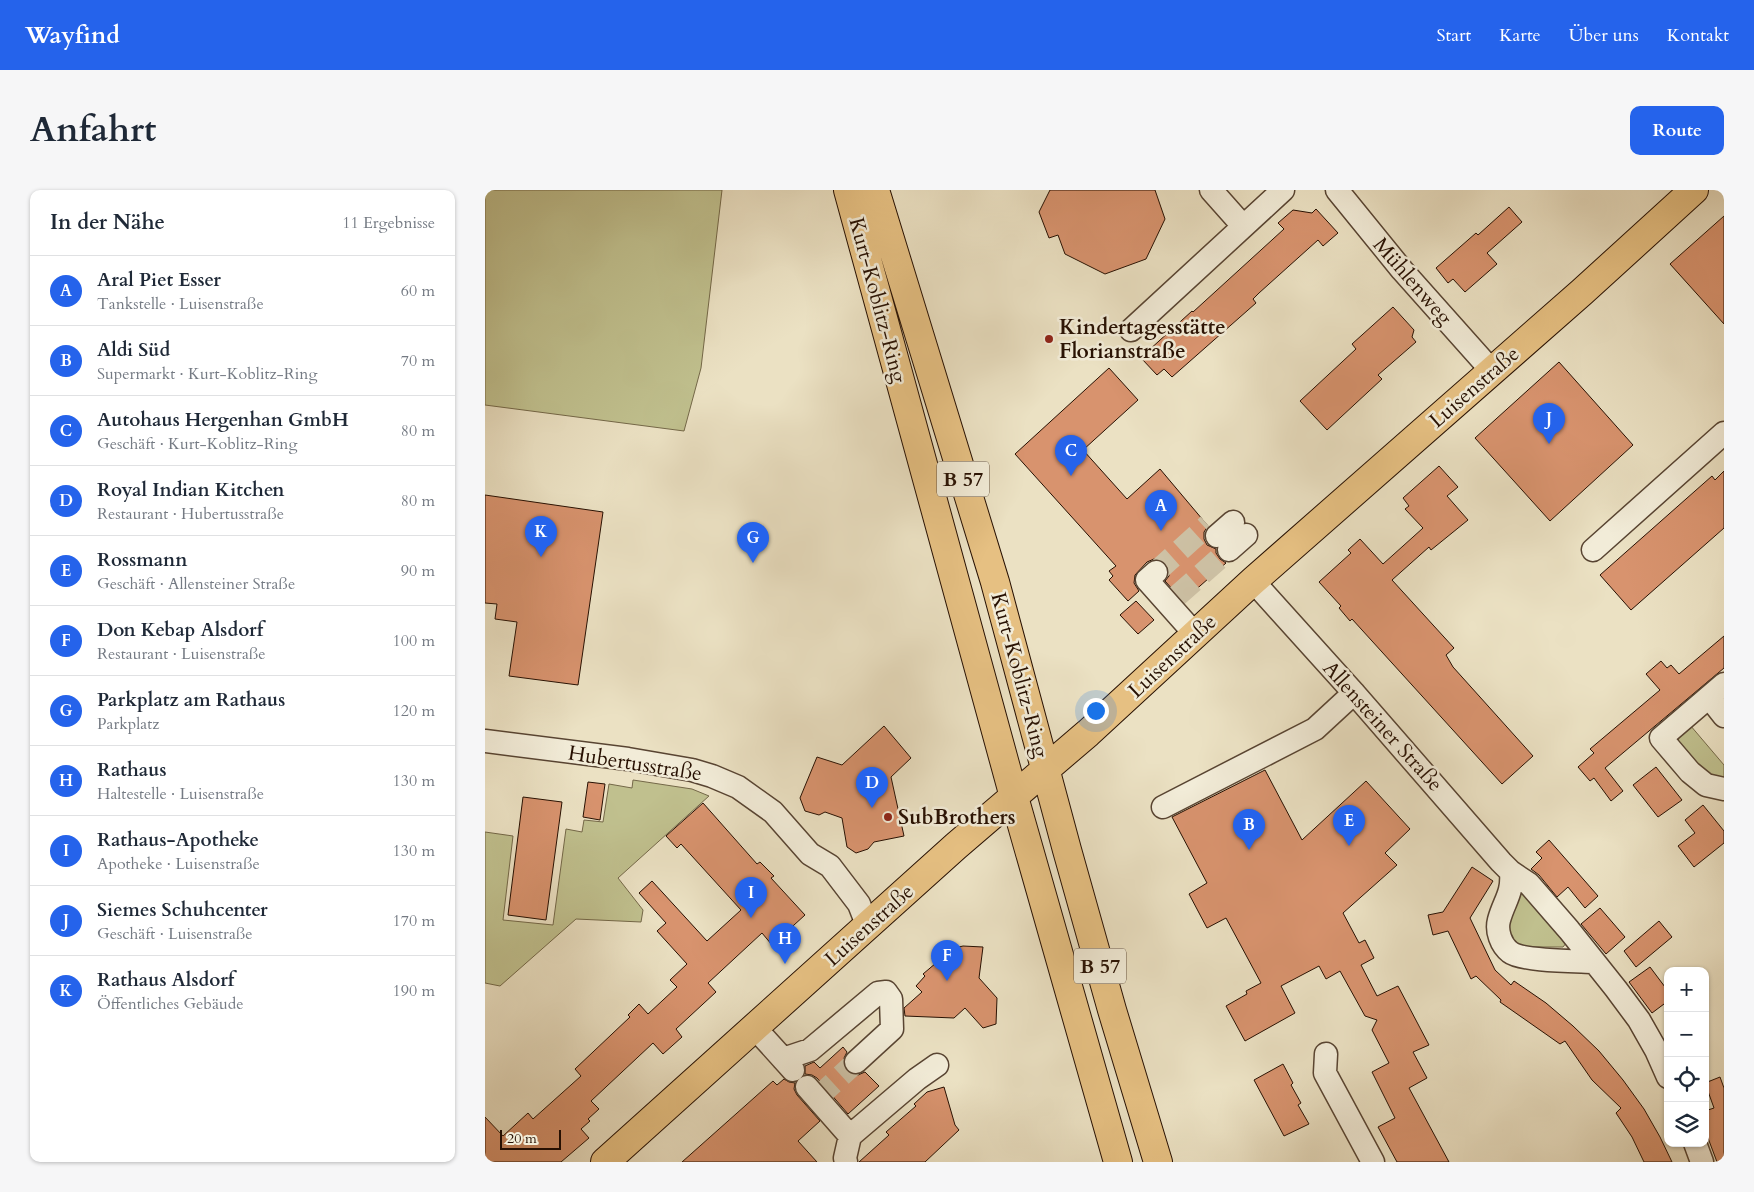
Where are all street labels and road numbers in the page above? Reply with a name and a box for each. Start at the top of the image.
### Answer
street label: Kurt-Koblitz-Ring [842,214,914,386]
street label: Mühlenweg [1366,231,1459,332]
street label: Luisenstraße [1423,340,1526,435]
road number: B 57 [937,462,989,496]
street label: Kurt-Koblitz-Ring [984,589,1056,761]
street label: Luisenstraße [1122,608,1223,705]
street label: Allensteiner Straße [1316,655,1449,798]
street label: Hubertusstraße [566,739,704,788]
street label: Luisenstraße [818,877,920,973]
road number: B 57 [1074,948,1126,984]

